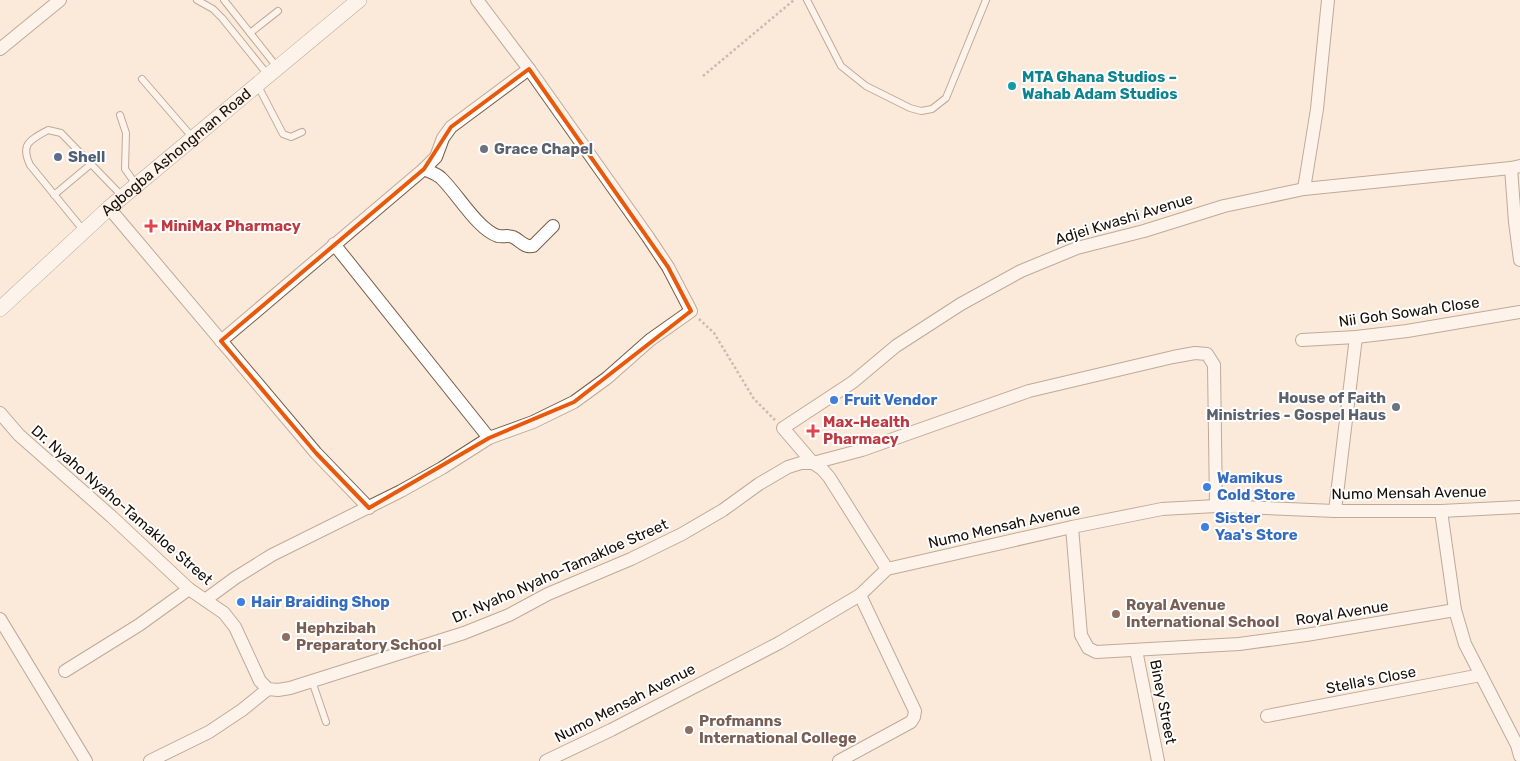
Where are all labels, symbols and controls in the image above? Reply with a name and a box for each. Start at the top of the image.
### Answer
place label: MTA Ghana Studios – Wahab Adam Studios [1022,68,1178,103]
marker: MTA Ghana Studios – Wahab Adam Studios [1006,80,1018,92]
street label: Agbogba Ashongman Road [97,85,255,220]
place label: Grace Chapel [494,140,593,158]
marker: Grace Chapel [478,143,490,155]
place label: Shell [68,148,105,166]
marker: Shell [52,151,64,163]
street label: Adjei Kwashi Avenue [1053,189,1195,249]
place label: MiniMax Pharmacy [161,217,301,235]
marker: MiniMax Pharmacy [145,220,157,232]
street label: Nii Goh Sowah Close [1337,293,1481,331]
place label: House of Faith Ministries - Gospel Haus [1206,389,1386,424]
place label: Fruit Vendor [844,391,937,409]
marker: Fruit Vendor [828,394,840,406]
marker: House of Faith Ministries - Gospel Haus [1390,401,1402,413]
place label: Max-Health Pharmacy [823,413,910,448]
street label: Dr. Nyaho Nyaho-Tamakloe Street [28,421,216,589]
marker: Max-Health Pharmacy [807,425,819,437]
place label: Wamikus Cold Store [1217,469,1296,504]
marker: Wamikus Cold Store [1201,481,1213,493]
street label: Numo Mensah Avenue [1331,483,1487,503]
street label: Numo Mensah Avenue [926,500,1082,552]
place label: Sister Yaa's Store [1215,509,1298,544]
street label: Dr. Nyaho Nyaho-Tamakloe Street [449,515,671,627]
marker: Sister Yaa's Store [1199,521,1211,533]
place label: Hair Braiding Shop [251,593,390,611]
marker: Hair Braiding Shop [235,596,247,608]
place label: Royal Avenue International School [1126,596,1279,631]
street label: Royal Avenue [1294,597,1390,629]
marker: Royal Avenue International School [1110,608,1122,620]
place label: Hephzibah Preparatory School [296,619,442,654]
marker: Hephzibah Preparatory School [280,631,292,643]
street label: Biney Street [1146,658,1180,746]
street label: Numo Mensah Avenue [552,660,698,746]
street label: Stella's Close [1324,662,1418,698]
place label: Profmanns International College [699,712,857,747]
marker: Profmanns International College [683,724,695,736]

